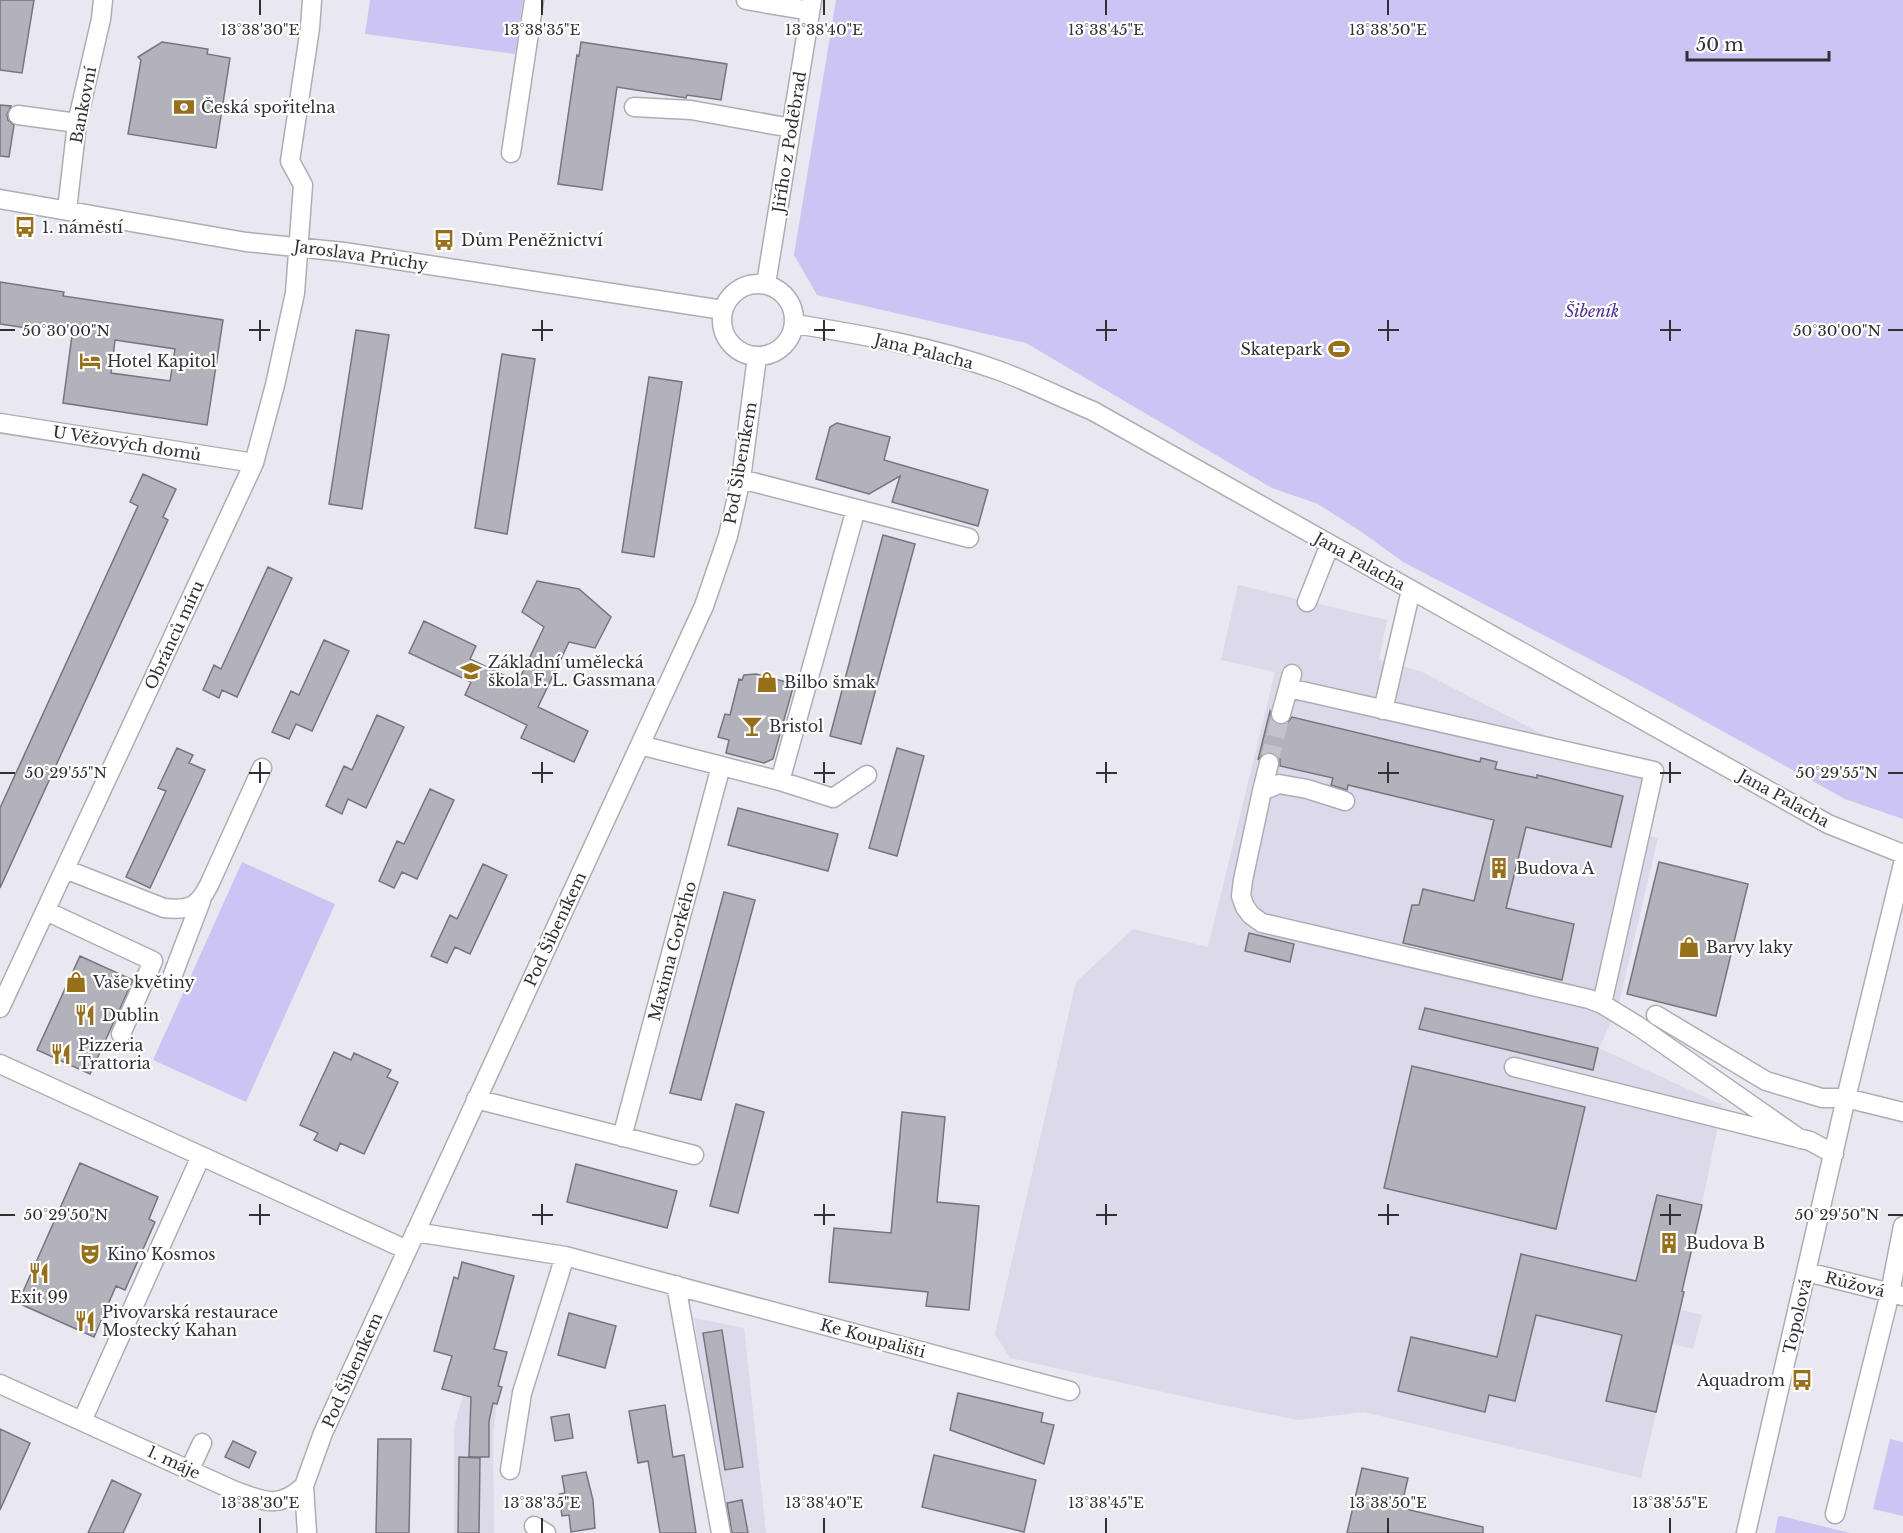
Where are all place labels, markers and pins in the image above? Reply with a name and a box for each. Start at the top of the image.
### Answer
bank icon: Česká spořitelna [172,95,196,119]
place label: Česká spořitelna [201,97,336,117]
bus stop icon: 1. náměstí [13,215,37,239]
place label: 1. náměstí [42,217,124,237]
bus stop icon: Dům Peněžnictví [432,228,456,252]
place label: Dům Peněžnictví [461,230,603,250]
sports icon: Skatepark [1327,337,1351,361]
place label: Skatepark [1241,339,1322,359]
hotel icon: Hotel Kapitol [78,349,102,373]
place label: Hotel Kapitol [107,351,216,371]
place label: Základní umělecká škola F. L. Gassmana [488,652,656,690]
school or university icon: Základní umělecká škola F. L. Gassmana [459,659,483,683]
shop icon: Bilbo šmak [755,670,779,694]
place label: Bilbo šmak [784,672,876,692]
bar icon: Bristol [740,714,764,738]
place label: Bristol [769,716,823,736]
building icon: Budova A [1487,856,1511,880]
place label: Budova A [1516,858,1595,878]
shop icon: Barvy laky [1677,935,1701,959]
place label: Barvy laky [1706,937,1794,957]
shop icon: Vaše květiny [64,970,88,994]
place label: Vaše květiny [92,972,196,992]
restaurant icon: Dublin [73,1003,97,1027]
place label: Dublin [102,1005,159,1025]
place label: Pizzeria Trattoria [78,1035,151,1073]
restaurant icon: Pizzeria Trattoria [49,1042,73,1066]
building icon: Budova B [1657,1231,1681,1255]
place label: Budova B [1686,1233,1765,1253]
theatre icon: Kino Kosmos [78,1242,102,1266]
place label: Kino Kosmos [107,1244,216,1264]
restaurant icon: Exit 99 [27,1261,51,1285]
place label: Exit 99 [10,1287,68,1307]
place label: Pivovarská restaurace Mostecký Kahan [102,1302,278,1340]
restaurant icon: Pivovarská restaurace Mostecký Kahan [73,1309,97,1333]
bus stop icon: Aquadrom [1790,1368,1814,1392]
place label: Aquadrom [1696,1370,1785,1390]

